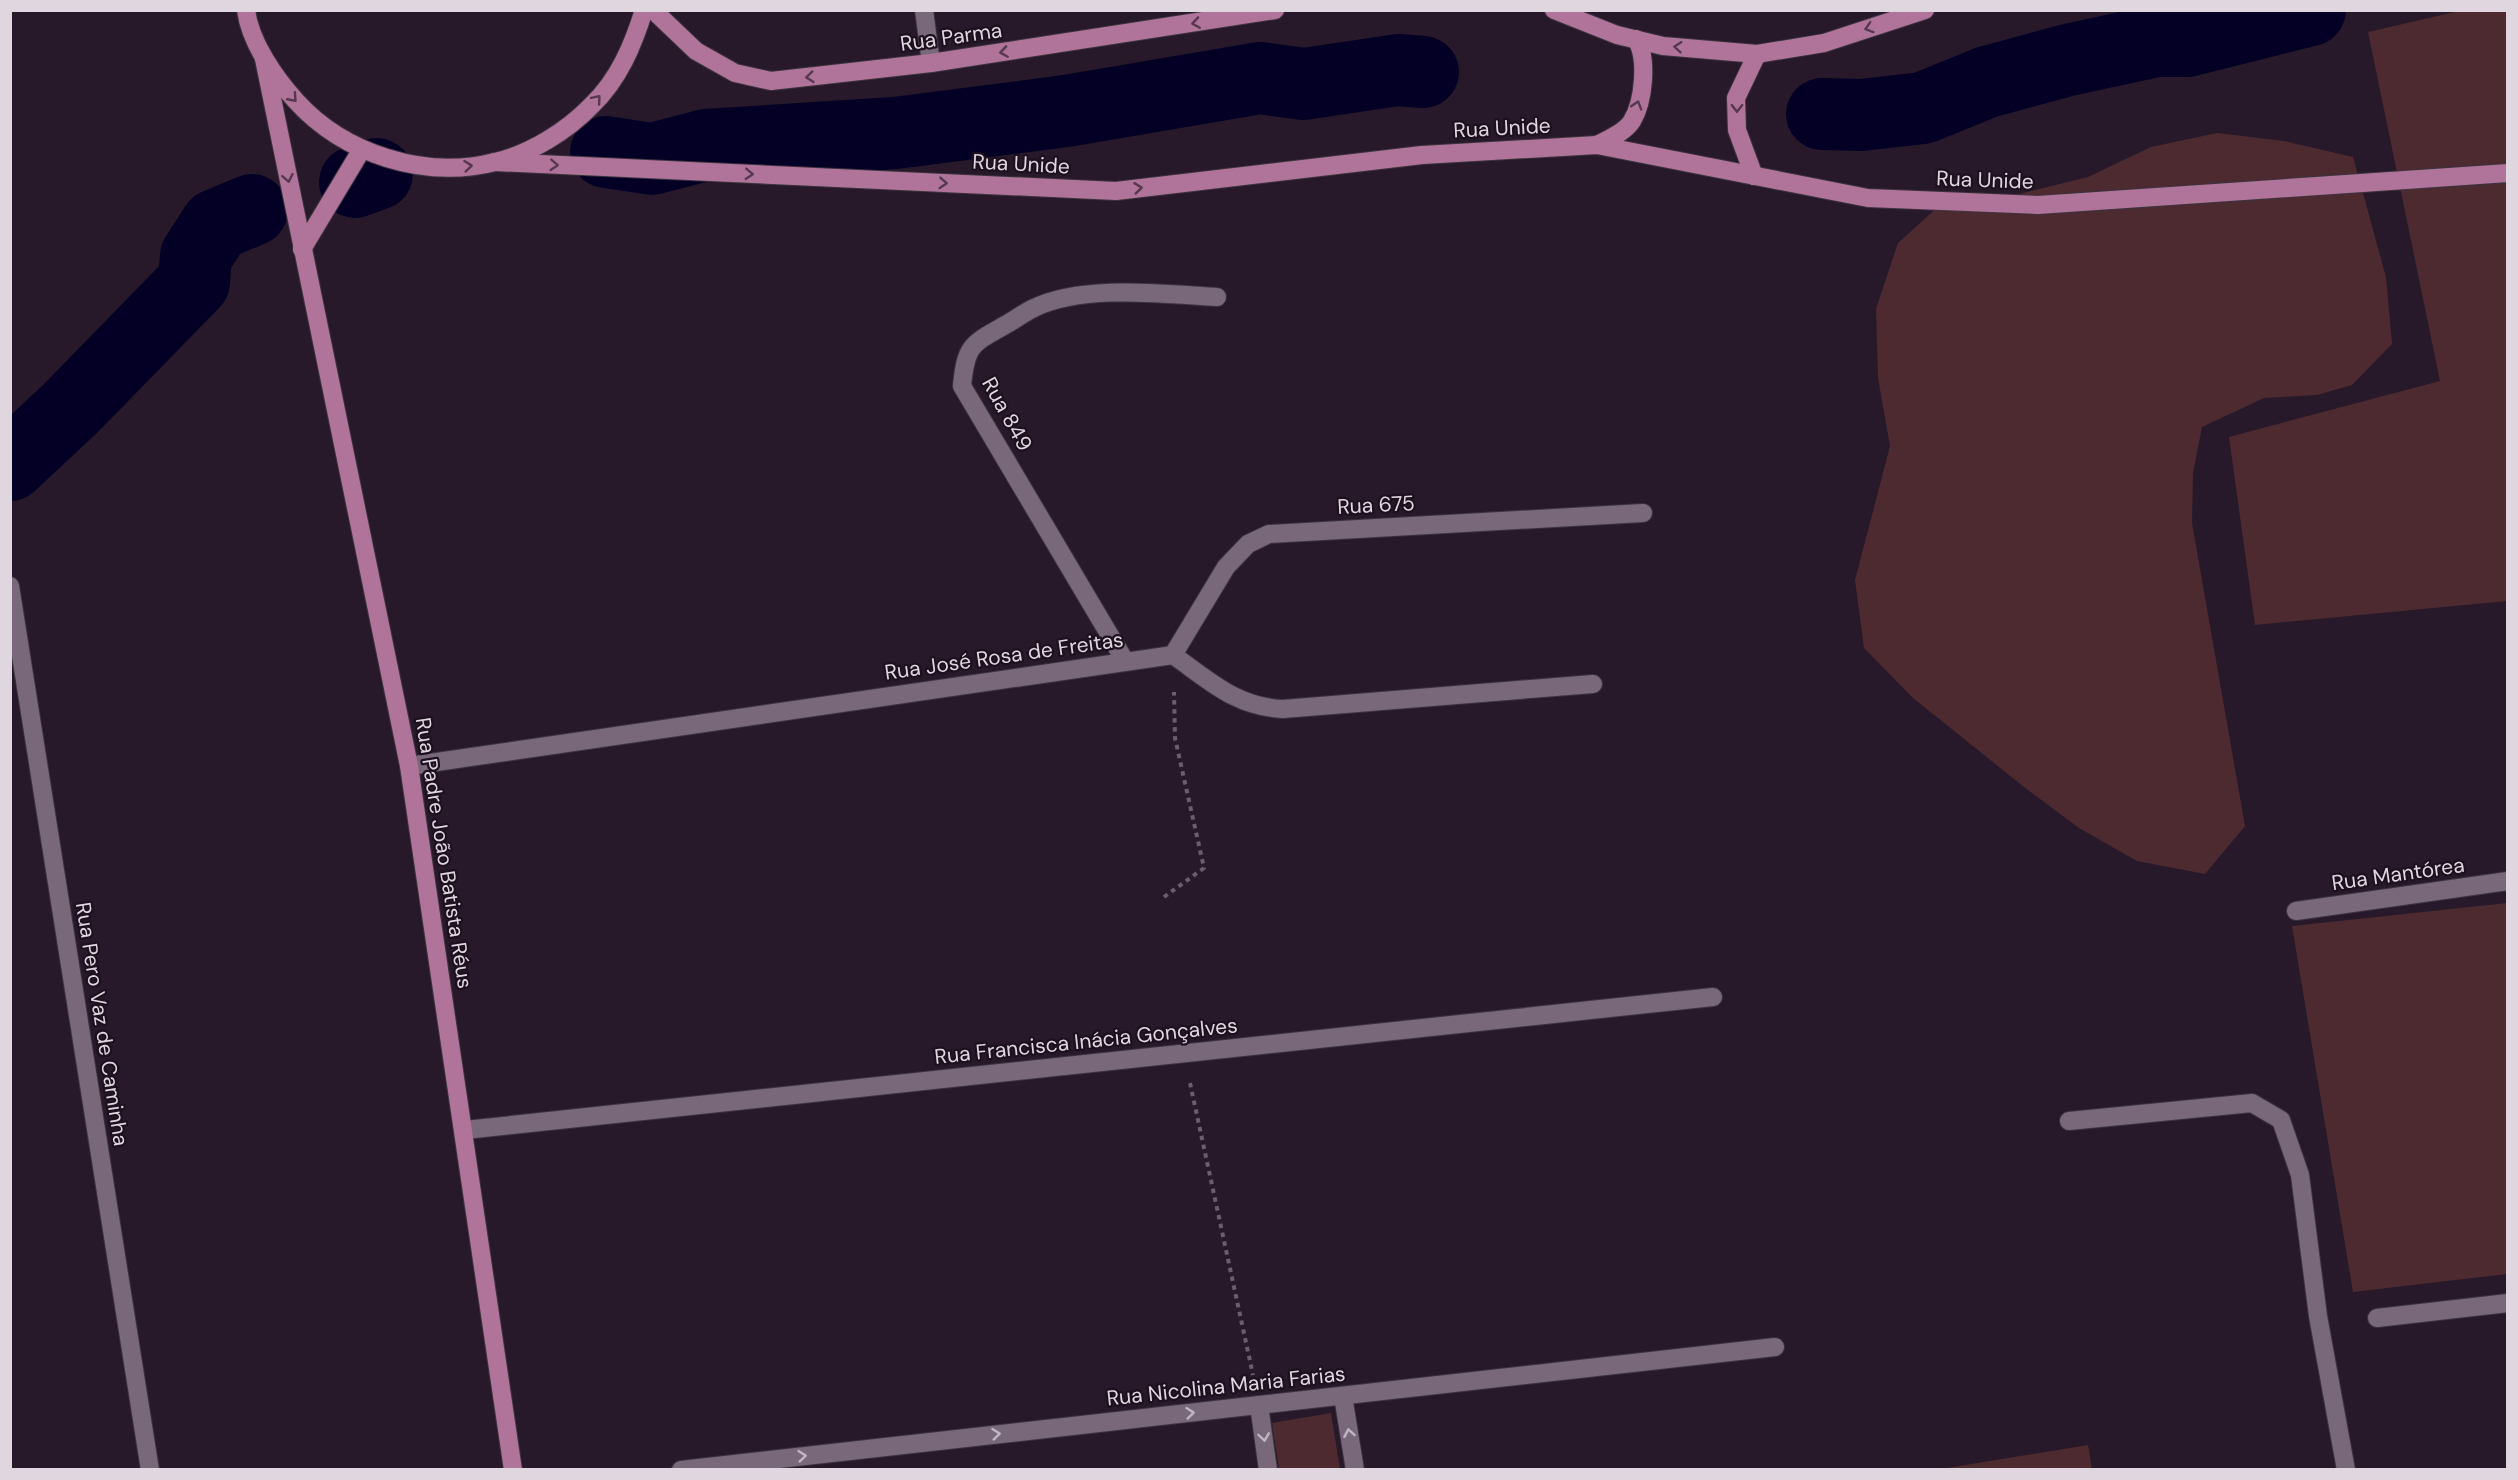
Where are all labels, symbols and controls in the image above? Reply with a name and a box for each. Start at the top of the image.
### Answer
street label: Rua Parma [898,16,1004,58]
one-way arrow [1192,16,1201,28]
one-way arrow [1864,21,1875,34]
one-way arrow [1673,41,1682,54]
one-way arrow [999,46,1008,58]
one-way arrow [806,70,815,83]
one-way arrow [286,91,297,102]
one-way arrow [590,95,601,106]
one-way arrow [1629,100,1642,111]
one-way arrow [1731,103,1743,112]
street label: Rua Unide [1453,111,1551,145]
street label: Rua Unide [972,147,1070,181]
one-way arrow [549,159,558,172]
one-way arrow [463,160,472,173]
street label: Rua Unide [1936,164,2034,196]
one-way arrow [744,168,753,181]
one-way arrow [281,173,294,183]
one-way arrow [939,176,948,189]
one-way arrow [1134,182,1143,195]
street label: Rua 849 [975,372,1039,456]
street label: Rua 675 [1337,489,1415,521]
street label: Rua José Rosa de Freitas [883,625,1125,687]
street label: Rua Padre João Batista Réus [409,716,479,990]
street label: Rua Mantórea [2330,851,2466,897]
street label: Rua Pero Vaz de Caminha [69,900,135,1148]
street label: Rua Francisca Inácia Gonçalves [933,1011,1239,1071]
street label: Rua Nicolina Maria Farias [1105,1360,1347,1412]
one-way arrow [1185,1407,1194,1420]
one-way arrow [1343,1428,1356,1438]
one-way arrow [991,1429,1000,1441]
one-way arrow [1257,1433,1269,1442]
one-way arrow [798,1450,807,1463]

